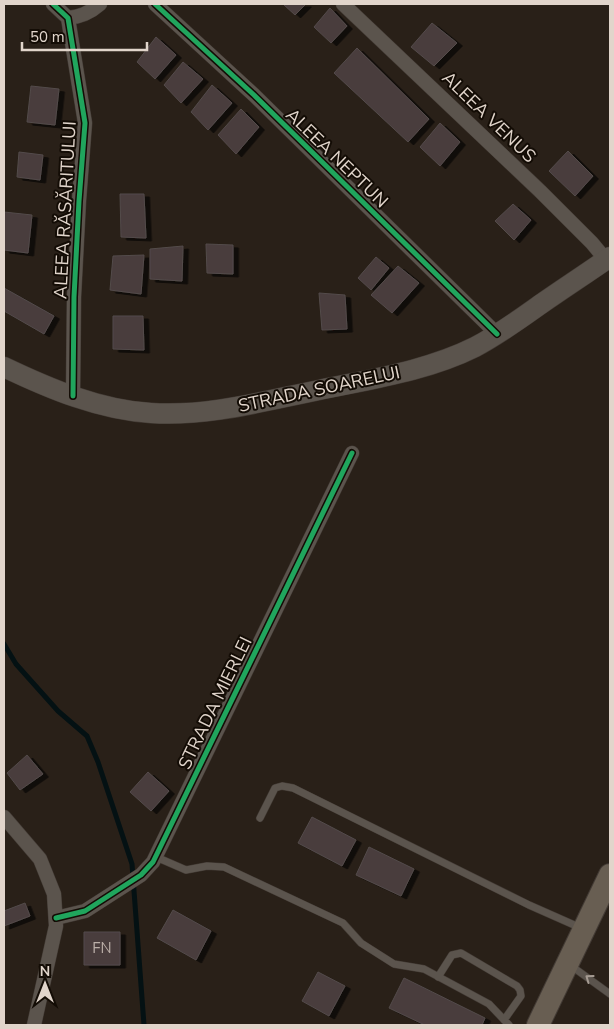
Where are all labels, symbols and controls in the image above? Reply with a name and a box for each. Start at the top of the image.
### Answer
scale bar [22,20,148,52]
text: 50 m [30,27,65,47]
street label: ALEEA VENUS [437,66,541,168]
street label: ALEEA NEPTUN [281,103,393,213]
street label: ALEEA RĂSĂRITULUI [48,121,82,299]
street label: STRADA SOARELUI [236,360,402,418]
street label: STRADA MIERLEI [172,633,258,773]
house number: FN [92,938,112,958]
north arrow [20,959,70,1009]
text: N [40,962,50,981]
one-way arrow [585,975,595,984]

